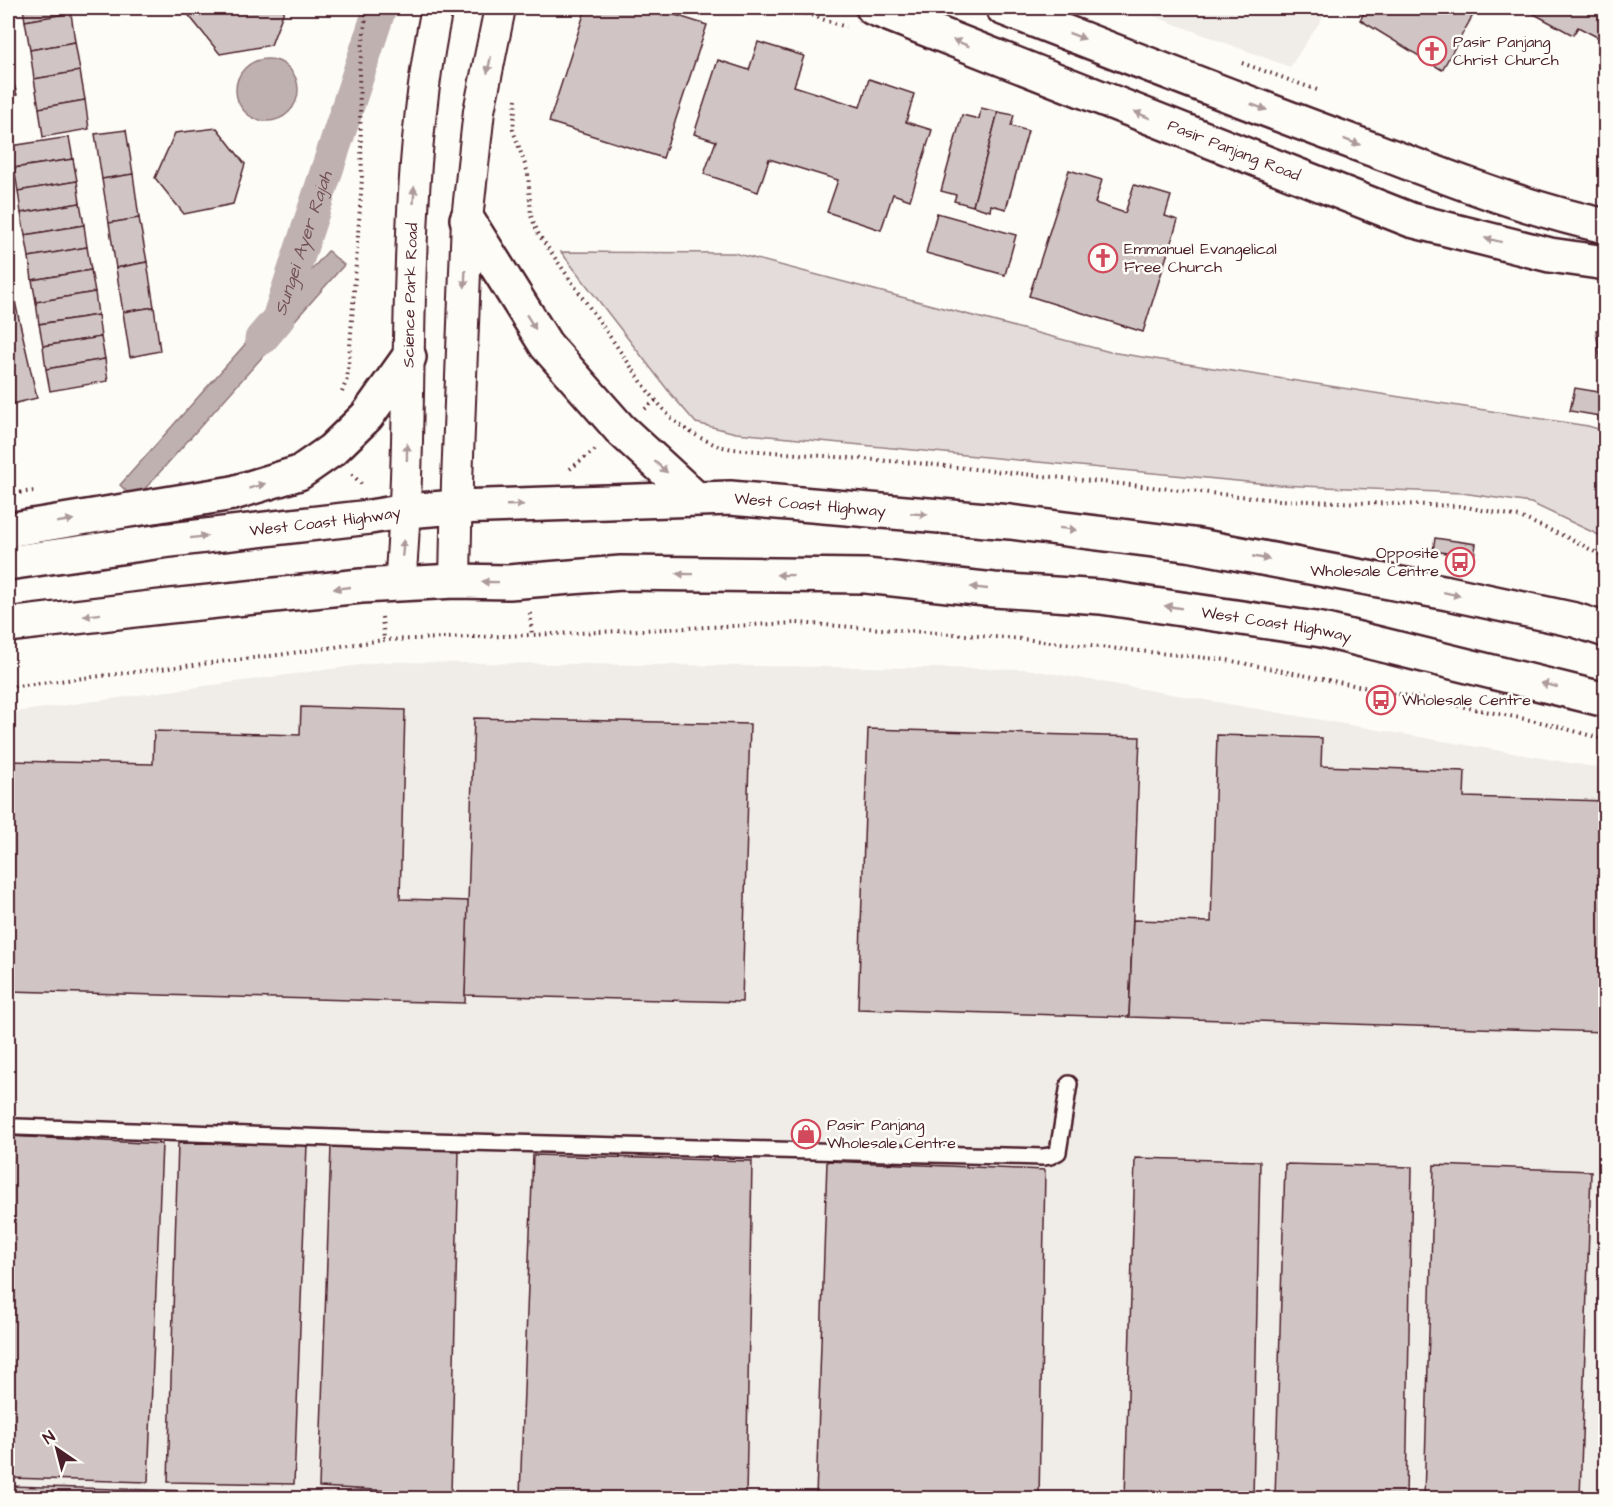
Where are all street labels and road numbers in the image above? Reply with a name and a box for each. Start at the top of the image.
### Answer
street label: Pasir Panjang Road [1164,114,1303,186]
street label: Science Park Road [397,222,423,368]
street label: West Coast Highway [733,487,887,523]
street label: West Coast Highway [249,501,403,542]
street label: West Coast Highway [1200,601,1354,649]

